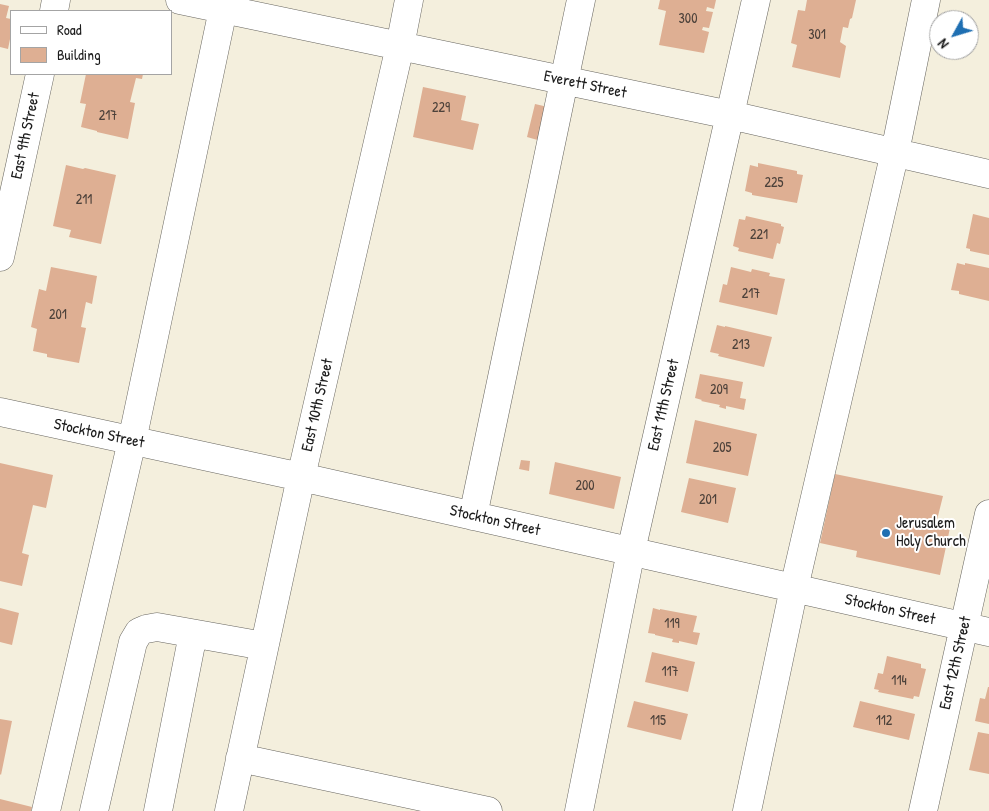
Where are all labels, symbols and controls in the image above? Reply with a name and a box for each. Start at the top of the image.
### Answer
legend [10,10,172,75]
north arrow [929,10,979,60]
house number: 300 [679,11,697,27]
text: Road [57,19,82,40]
house number: 301 [808,27,826,43]
text: N [933,35,952,53]
text: Building [57,44,101,65]
street label: Everett Street [542,67,628,103]
street label: East 9th Street [7,91,45,181]
house number: 229 [432,100,450,116]
house number: 217 [99,108,117,124]
house number: 225 [764,175,784,191]
house number: 211 [76,192,92,208]
house number: 221 [750,227,768,243]
house number: 217 [742,286,760,302]
house number: 201 [49,307,67,323]
house number: 213 [732,337,750,353]
street label: East 10th Street [298,357,338,453]
street label: East 11th Street [644,357,684,453]
house number: 209 [710,382,728,398]
street label: Stockton Street [52,415,146,453]
house number: 205 [713,440,731,456]
house number: 200 [575,478,595,494]
house number: 201 [699,492,717,508]
street label: Stockton Street [448,501,542,541]
place label: Jerusalem Holy Church [896,514,966,552]
marker: Jerusalem Holy Church [880,527,892,539]
street label: Stockton Street [843,590,937,630]
street label: East 12th Street [936,614,976,712]
house number: 119 [664,616,680,632]
house number: 117 [661,664,679,680]
house number: 114 [891,673,907,689]
house number: 115 [650,713,666,729]
house number: 112 [876,713,892,729]

